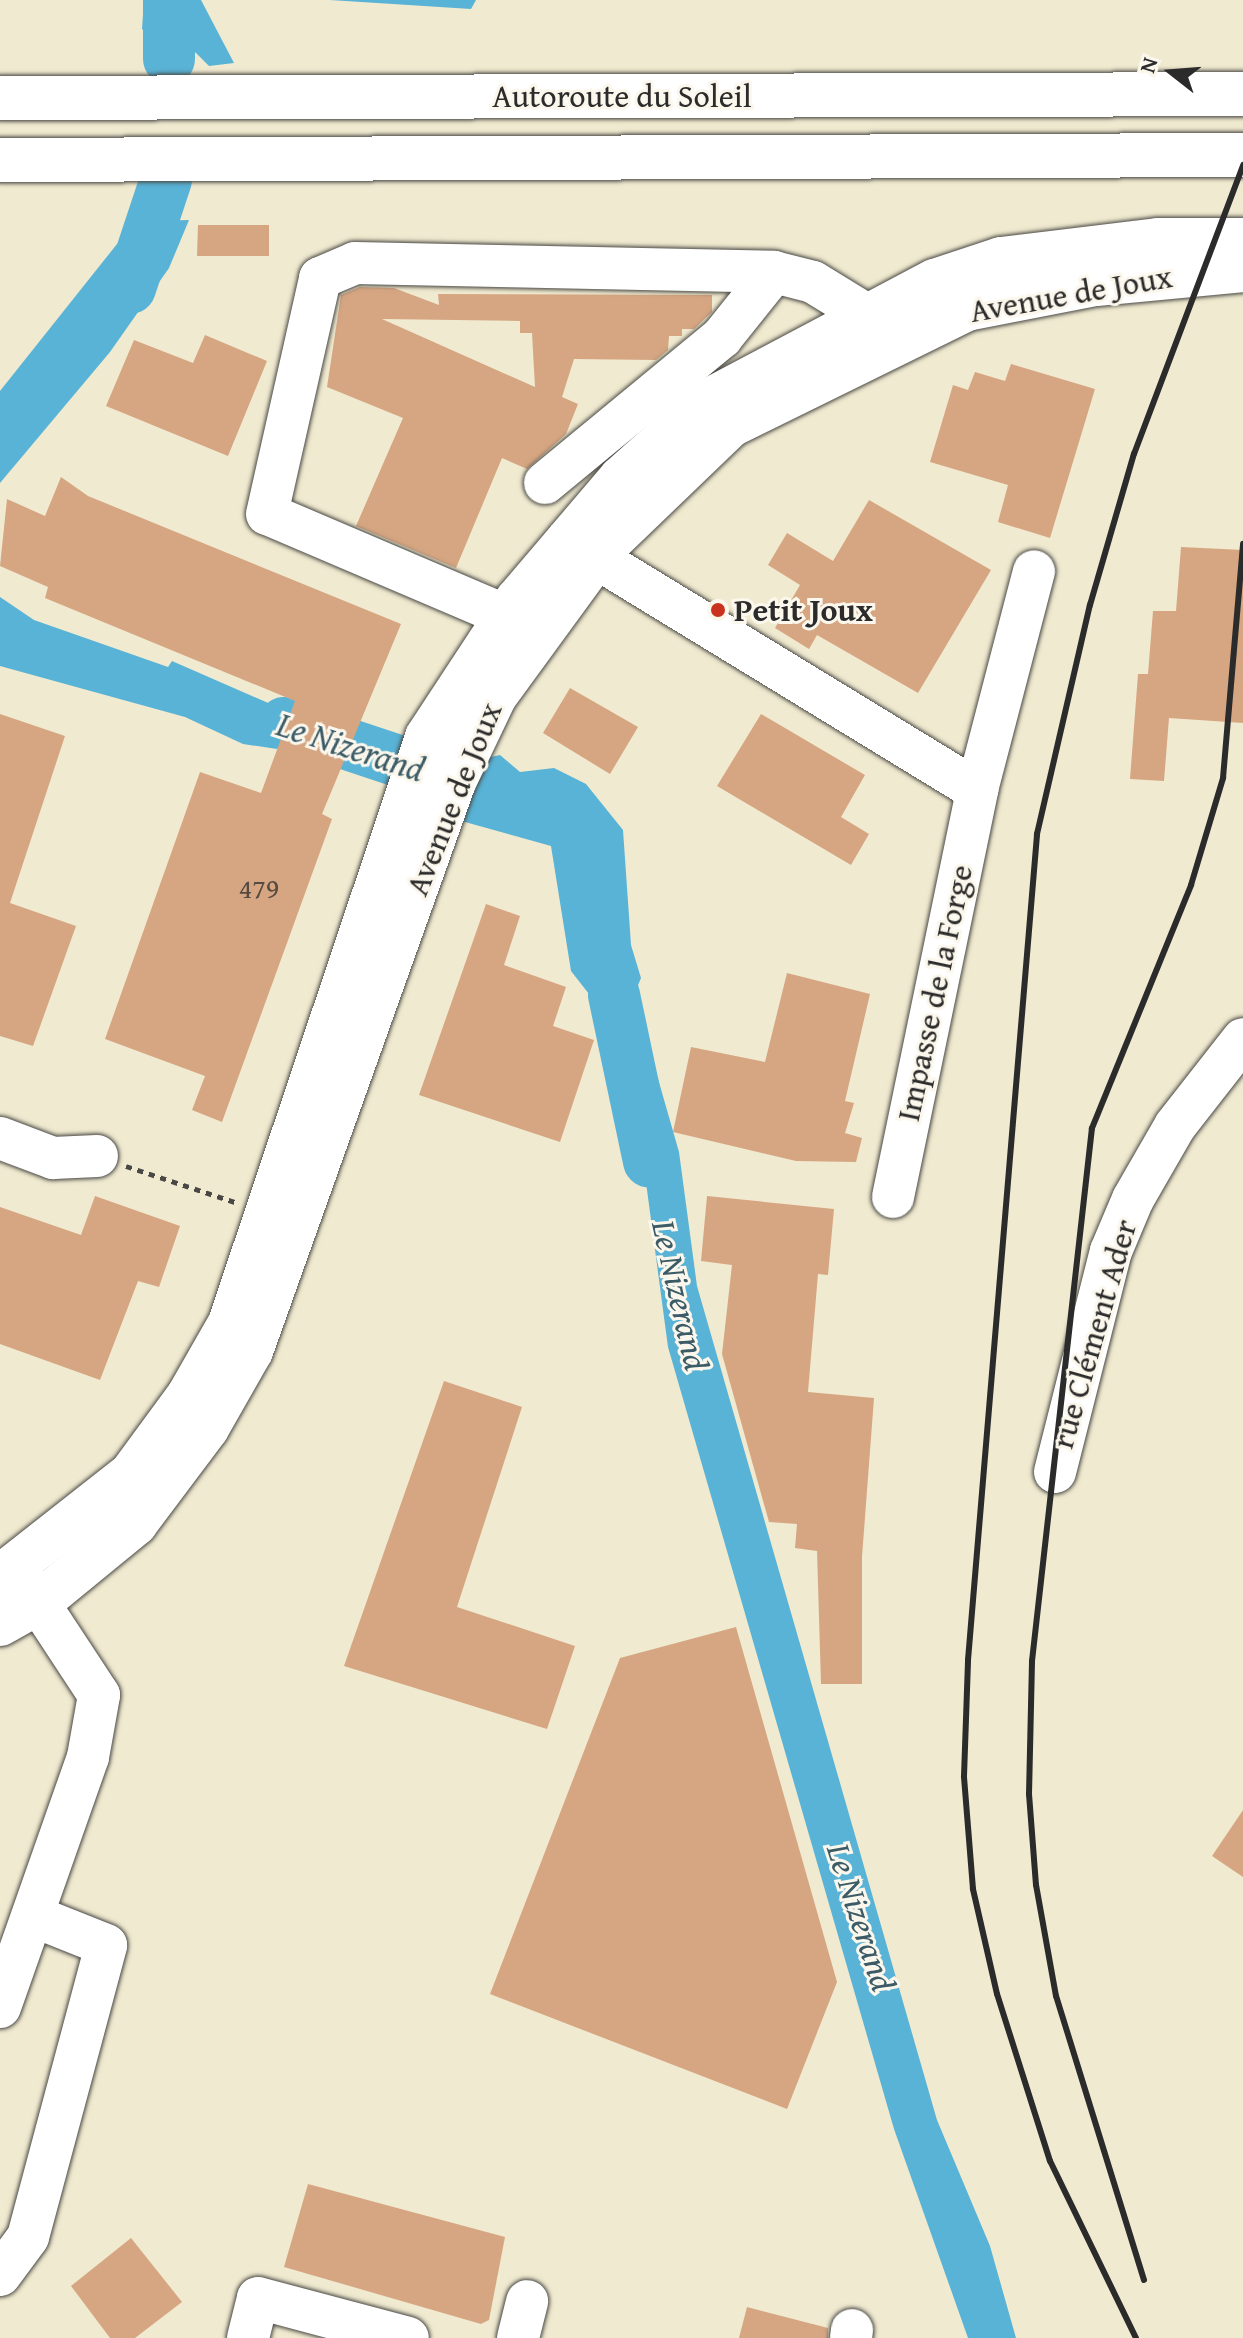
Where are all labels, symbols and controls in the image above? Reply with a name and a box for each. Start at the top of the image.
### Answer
north arrow [1131,32,1211,112]
text: N [1131,53,1166,77]
street label: Autoroute du Soleil [492,77,752,115]
street label: Avenue de Joux [967,257,1175,331]
place label: Petit Joux [734,591,873,629]
marker: Petit Joux [709,601,727,619]
street label: Avenue de Joux [398,697,510,901]
water label: Le Nizerand [272,703,430,789]
street label: Impasse de la Forge [889,861,981,1125]
house number: 479 [239,871,279,905]
street label: rue Clément Ader [1043,1215,1145,1453]
water label: Le Nizerand [644,1216,718,1374]
water label: Le Nizerand [819,1838,905,1996]

